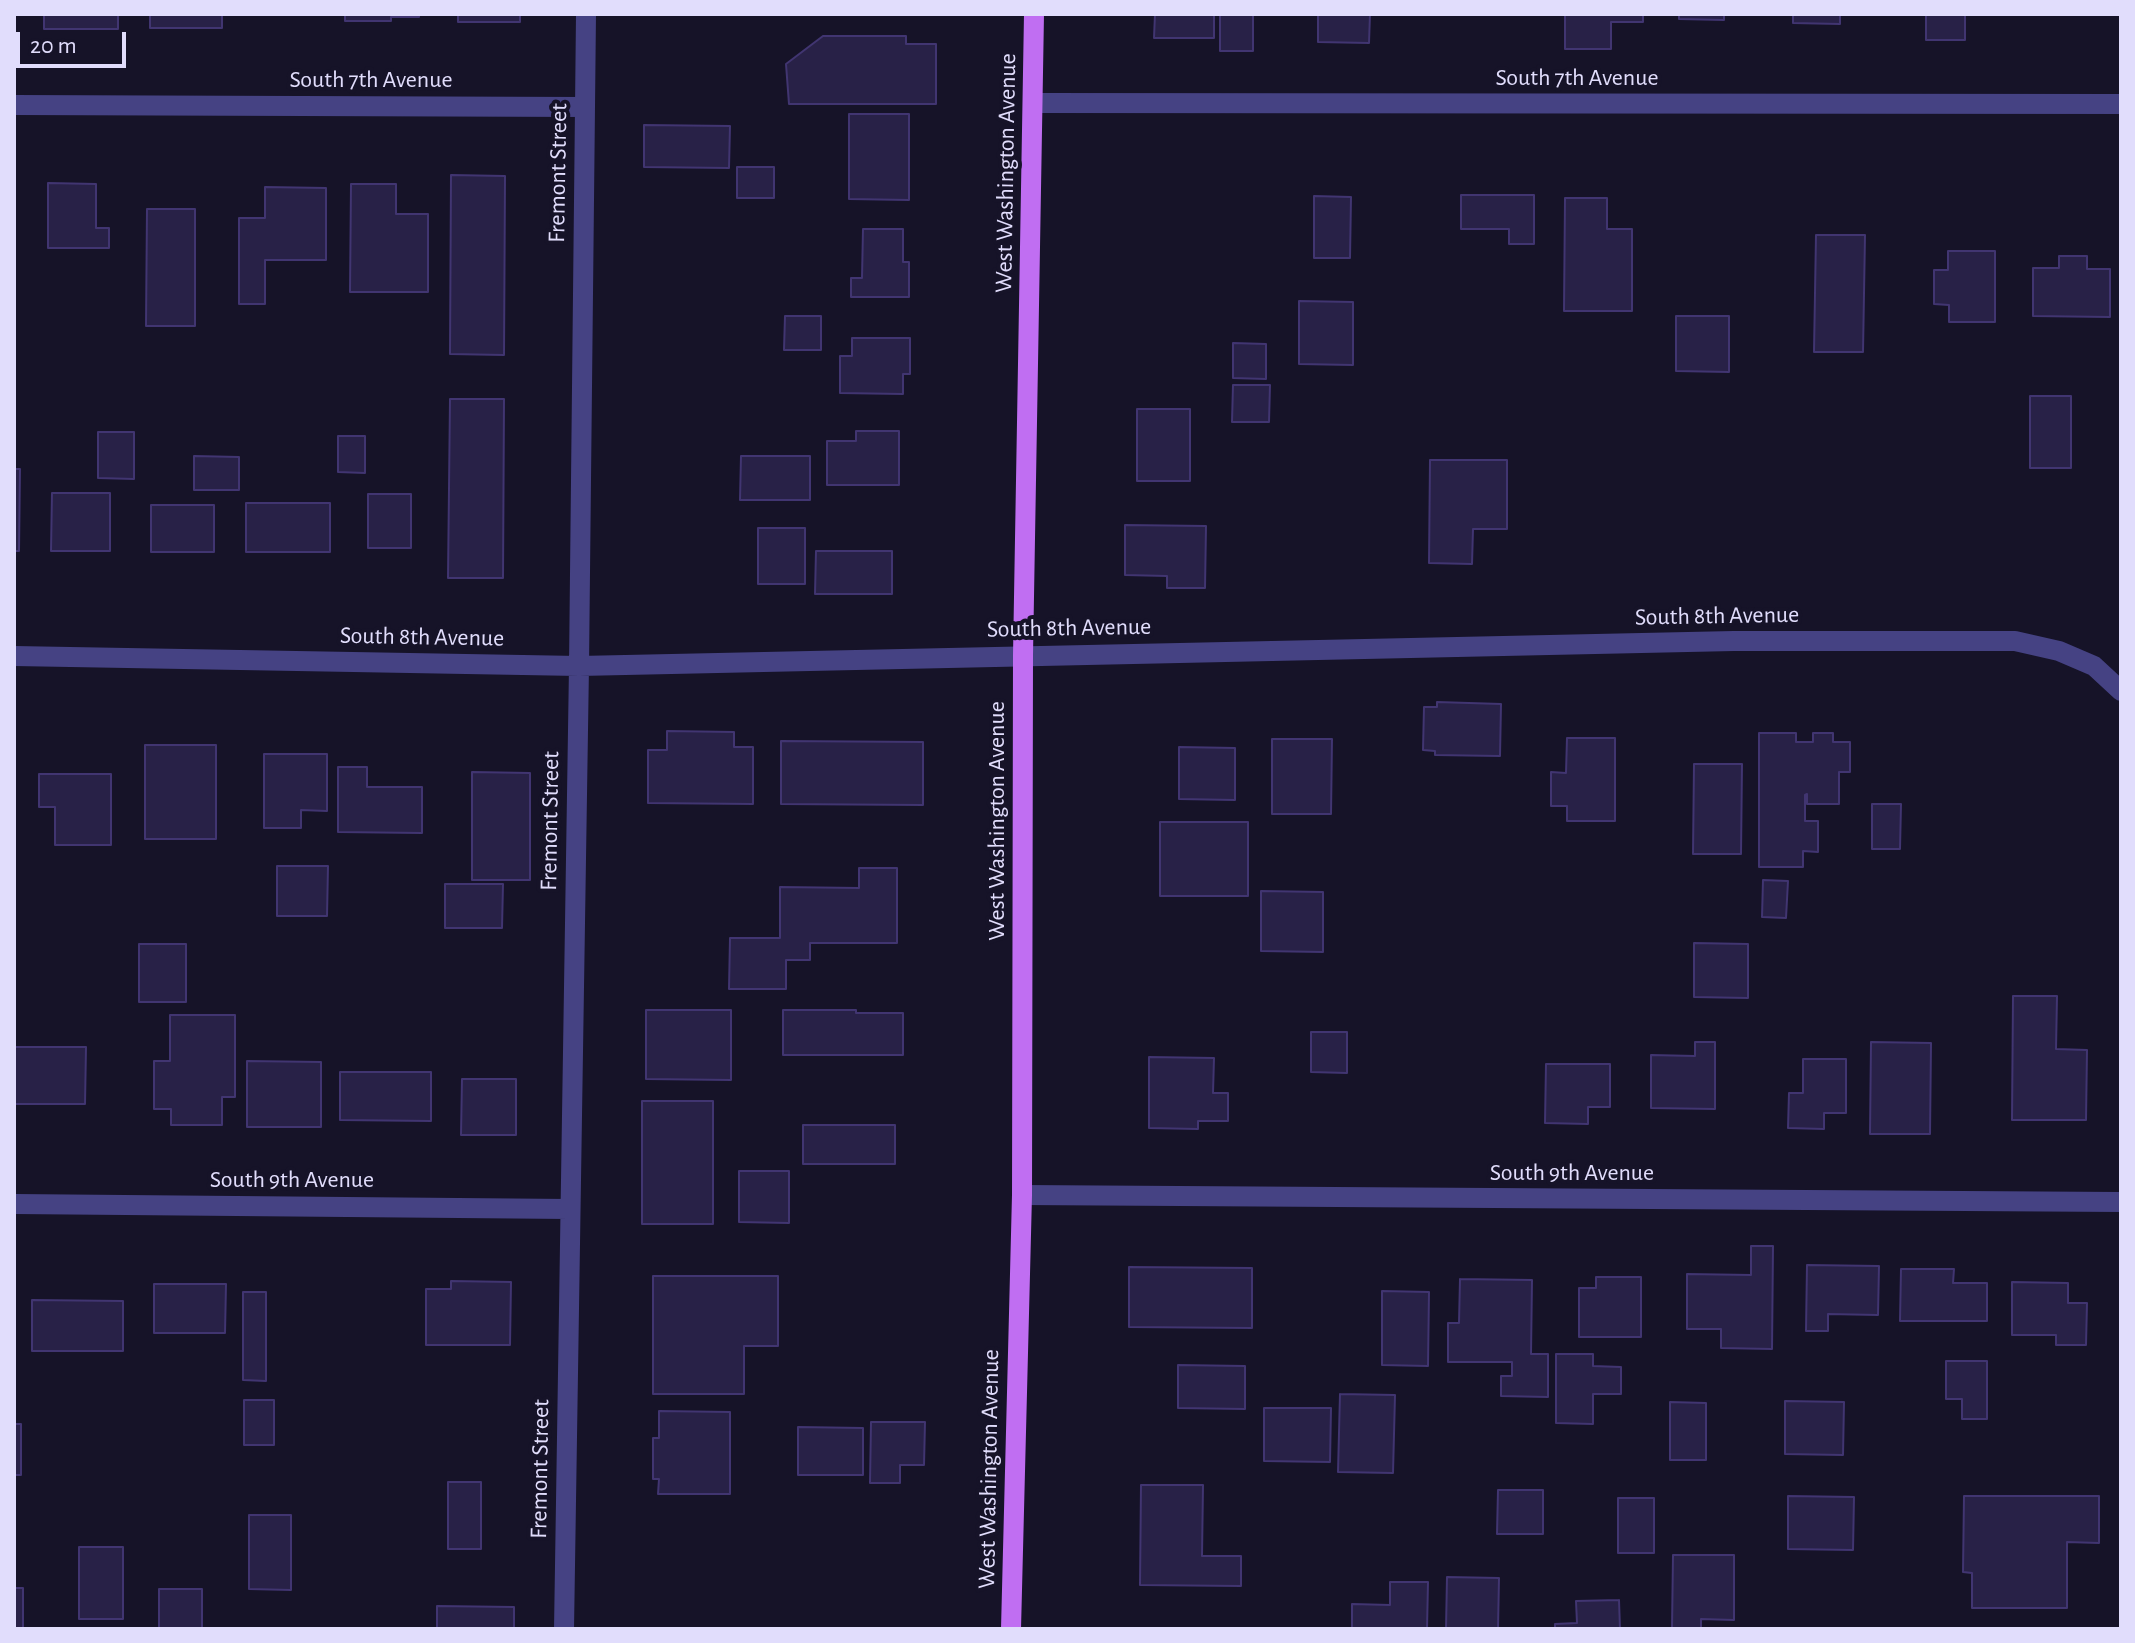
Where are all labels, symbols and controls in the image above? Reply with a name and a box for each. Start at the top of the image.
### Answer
scale bar [20,16,130,66]
text: 20 m [30,34,77,58]
street label: West Washington Avenue [990,53,1022,293]
street label: South 7th Avenue [1495,64,1659,92]
street label: South 7th Avenue [289,66,453,94]
street label: Fremont Street [542,103,574,243]
street label: South 8th Avenue [1635,600,1799,632]
street label: South 8th Avenue [987,612,1151,644]
street label: South 8th Avenue [340,621,504,653]
street label: West Washington Avenue [983,701,1011,941]
street label: Fremont Street [534,751,566,891]
street label: South 9th Avenue [1490,1159,1654,1187]
street label: South 9th Avenue [210,1166,374,1194]
street label: West Washington Avenue [973,1349,1005,1589]
street label: Fremont Street [524,1399,556,1539]

